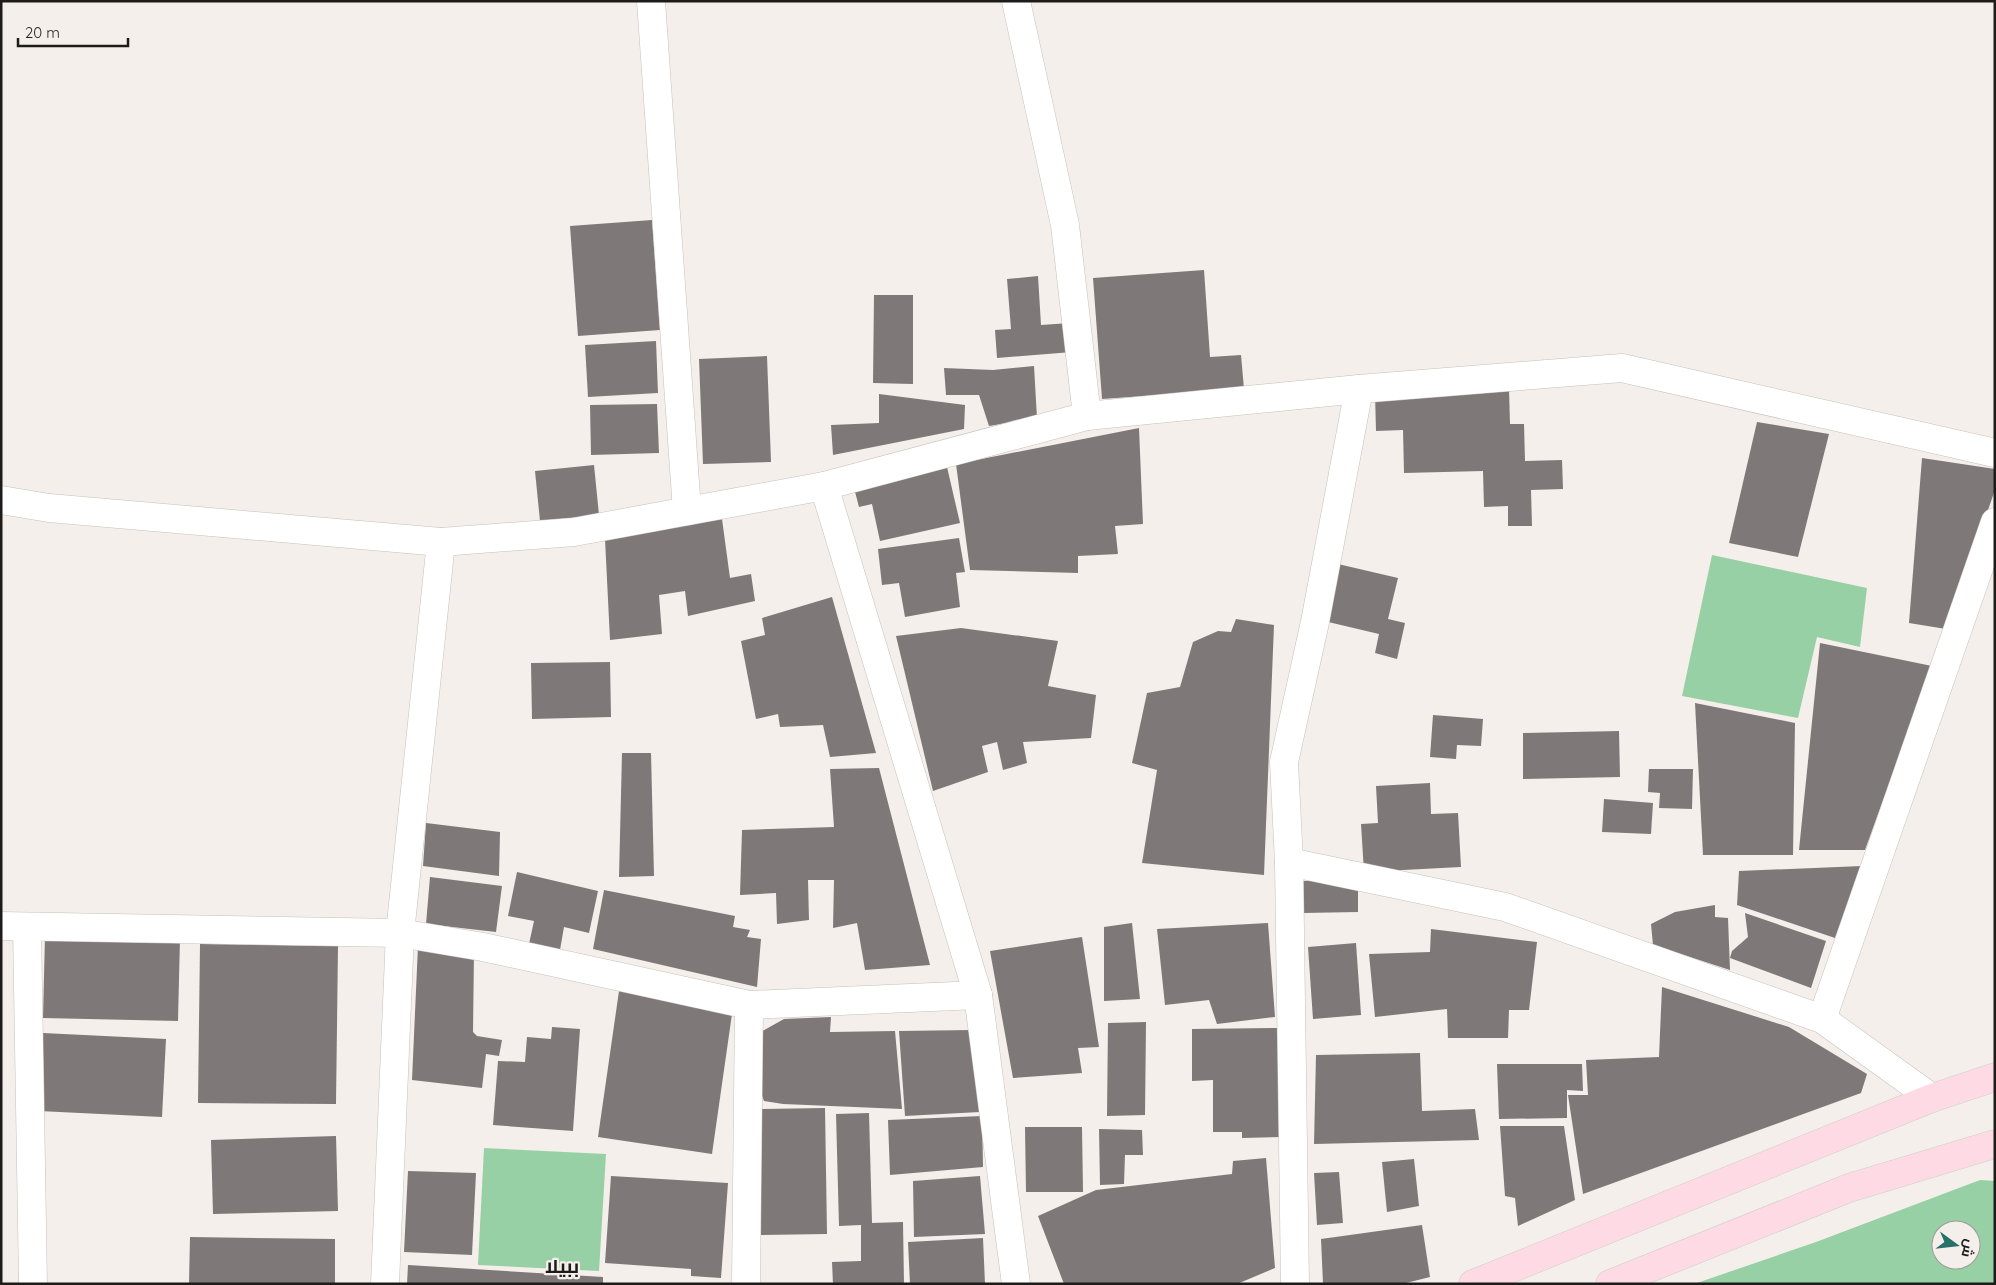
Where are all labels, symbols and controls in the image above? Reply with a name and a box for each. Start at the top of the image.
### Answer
scale bar [18,15,128,47]
text: 20 m [25,23,60,42]
north arrow [1931,1220,1981,1270]
text: ش [1958,1237,1980,1259]
district label: ببيلا [545,1254,579,1278]

